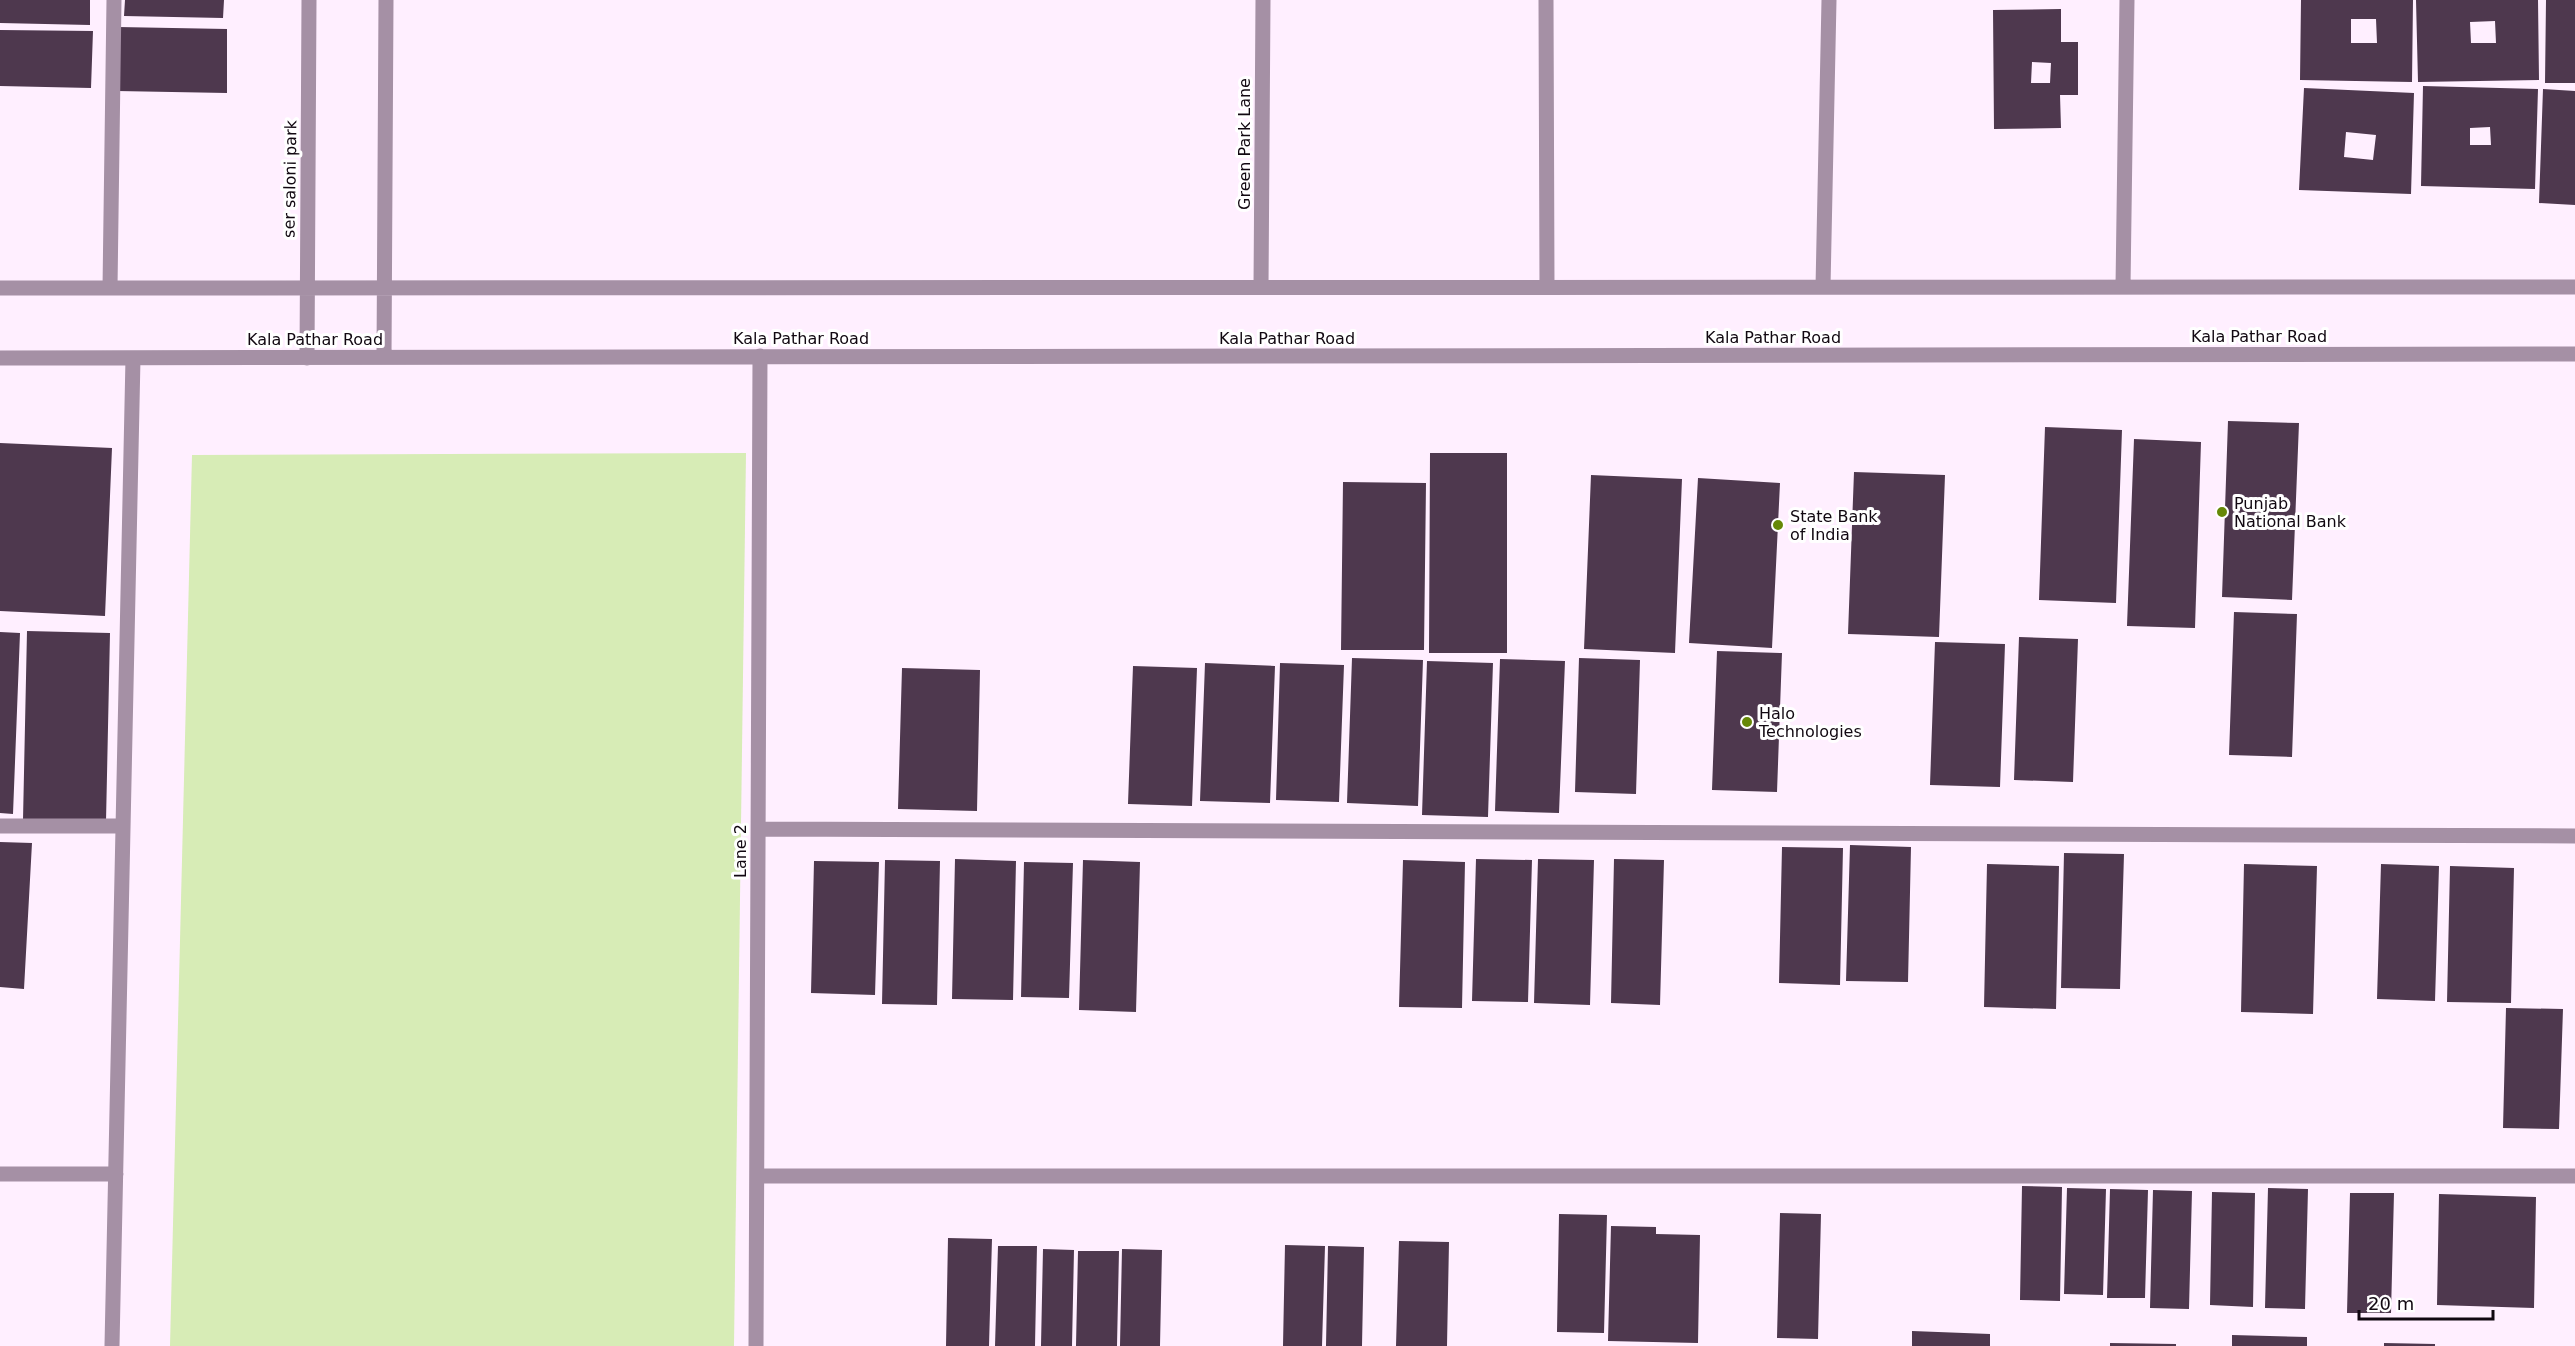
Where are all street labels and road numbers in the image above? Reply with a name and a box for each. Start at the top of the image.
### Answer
street label: Green Park Lane [1235,78,1254,210]
street label: ser saloni park [279,119,301,238]
street label: Kala Pathar Road [2191,327,2327,346]
street label: Kala Pathar Road [1705,328,1841,347]
street label: Kala Pathar Road [733,329,869,348]
street label: Kala Pathar Road [1219,329,1355,348]
street label: Kala Pathar Road [247,330,383,349]
street label: Lane 2 [731,824,750,878]

